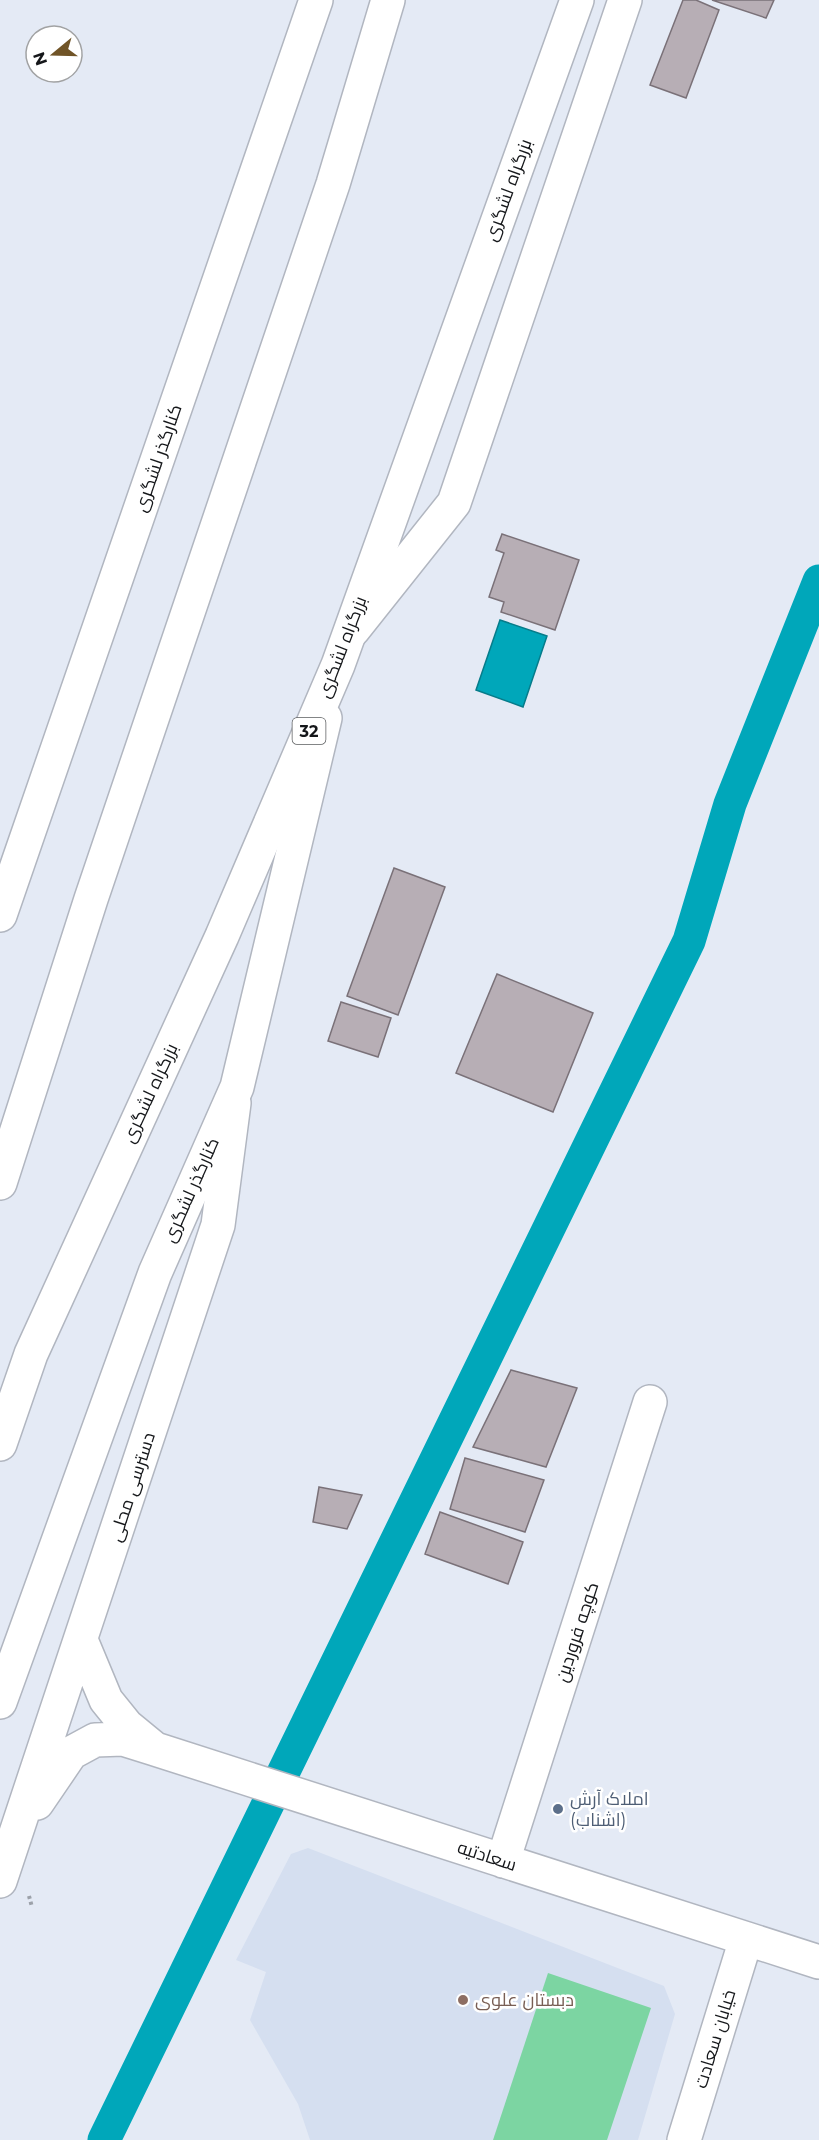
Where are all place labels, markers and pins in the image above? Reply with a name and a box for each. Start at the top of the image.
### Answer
place label: املاک آرش (اشناب) [570,1788,649,1831]
marker: املاک آرش (اشناب) [551,1802,565,1816]
place label: دبستان علوی [475,1989,574,2011]
marker: دبستان علوی [456,1993,470,2007]

